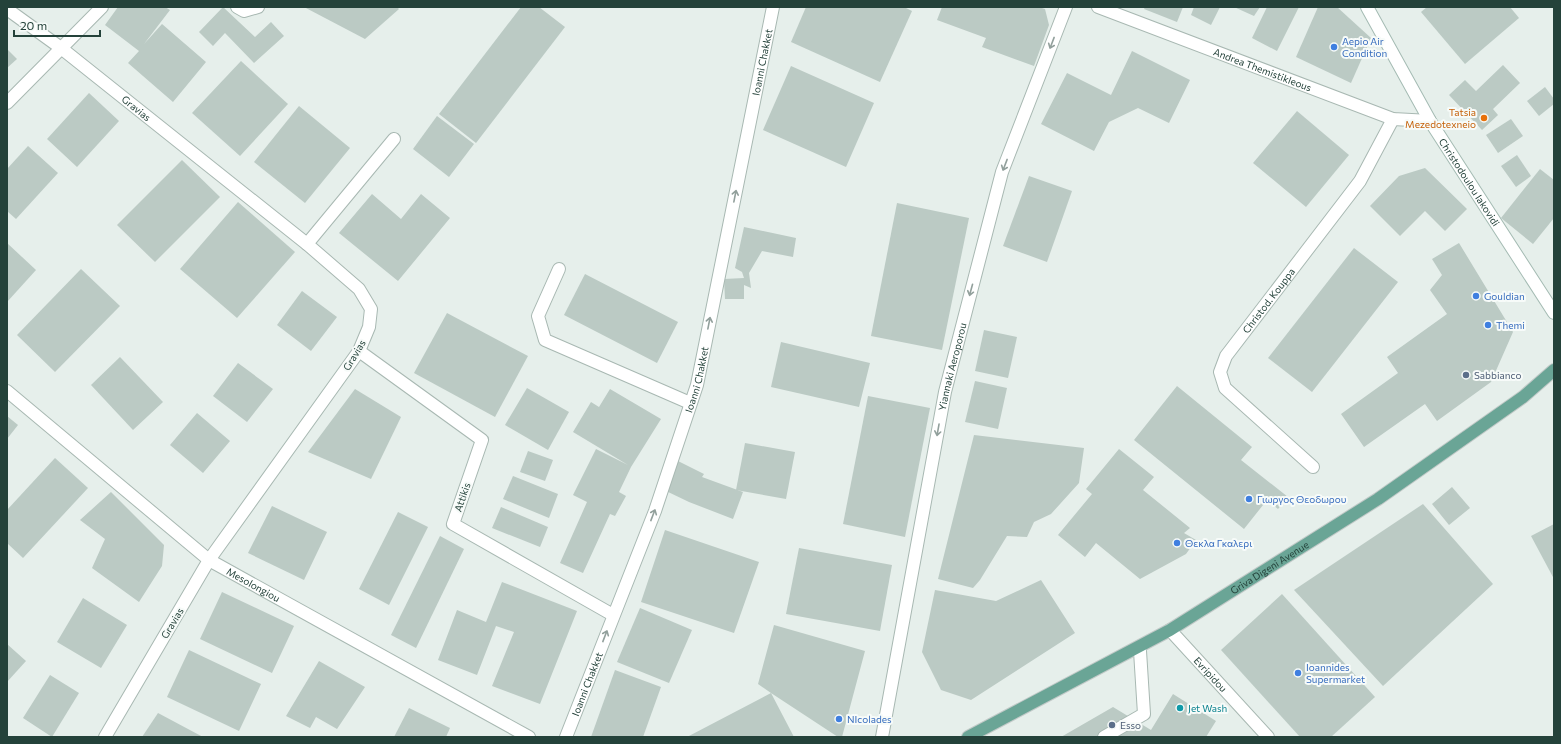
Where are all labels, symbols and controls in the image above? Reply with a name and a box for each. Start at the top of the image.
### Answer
scale bar [14,12,100,38]
text: 20 m [20,18,47,32]
street label: Ioanni Chakket [749,28,774,97]
place label: Aepio Air Condition [1342,35,1387,59]
one-way arrow [1047,37,1055,49]
marker: Aepio Air Condition [1329,42,1339,52]
street label: Andrea Themistikleous [1212,45,1314,94]
street label: Gravias [119,93,154,124]
place label: Tatsia Mezedotexneio [1405,106,1476,130]
marker: Tatsia Mezedotexneio [1479,113,1489,123]
street label: Christodoulou Iakovidi [1437,136,1502,228]
one-way arrow [1001,158,1009,170]
one-way arrow [731,189,739,202]
street label: Christod. Kouppa [1240,266,1297,335]
one-way arrow [967,283,975,296]
place label: Gouldian [1484,290,1525,302]
marker: Gouldian [1471,291,1481,301]
one-way arrow [705,317,713,330]
place label: Themi [1496,319,1525,331]
marker: Themi [1483,320,1493,330]
street label: Yiannaki Aeroporou [936,321,969,412]
street label: Gravias [340,337,368,373]
street label: Ioanni Chakket [682,345,711,414]
place label: Sabbianco [1474,369,1521,381]
marker: Sabbianco [1461,370,1471,380]
one-way arrow [934,423,942,436]
street label: Attikis [451,481,473,513]
place label: Γιωργος Θεοδωρου [1257,493,1347,505]
marker: Γιωργος Θεοδωρου [1244,494,1254,504]
one-way arrow [650,509,658,521]
place label: Θεκλα Γκαλερι [1185,537,1252,549]
marker: Θεκλα Γκαλερι [1172,538,1182,548]
street label: Griva Digeni Avenue [1228,538,1311,597]
street label: Mesolongiou [224,565,282,604]
street label: Gravias [158,605,186,641]
one-way arrow [602,630,610,642]
street label: Ioanni Chakket [569,650,605,718]
street label: Evripidou [1191,654,1230,694]
place label: Ioannides Supermarket [1306,661,1365,685]
marker: Ioannides Supermarket [1293,668,1303,678]
place label: Jet Wash [1188,702,1227,714]
marker: Jet Wash [1175,703,1185,713]
place label: NIcolades [847,713,892,725]
marker: NIcolades [834,714,844,724]
place label: Esso [1120,719,1141,731]
marker: Esso [1107,720,1117,730]

